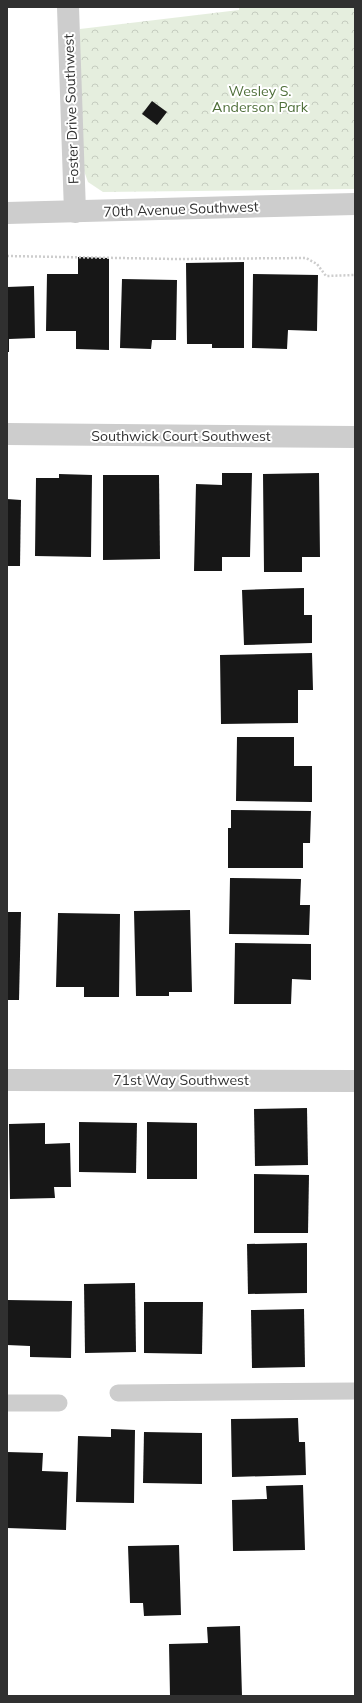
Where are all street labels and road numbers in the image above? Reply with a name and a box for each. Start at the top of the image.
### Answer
street label: Foster Drive Southwest [59,33,83,184]
street label: 70th Avenue Southwest [103,197,259,221]
street label: Southwick Court Southwest [91,427,271,445]
street label: 71st Way Southwest [113,1071,249,1089]

